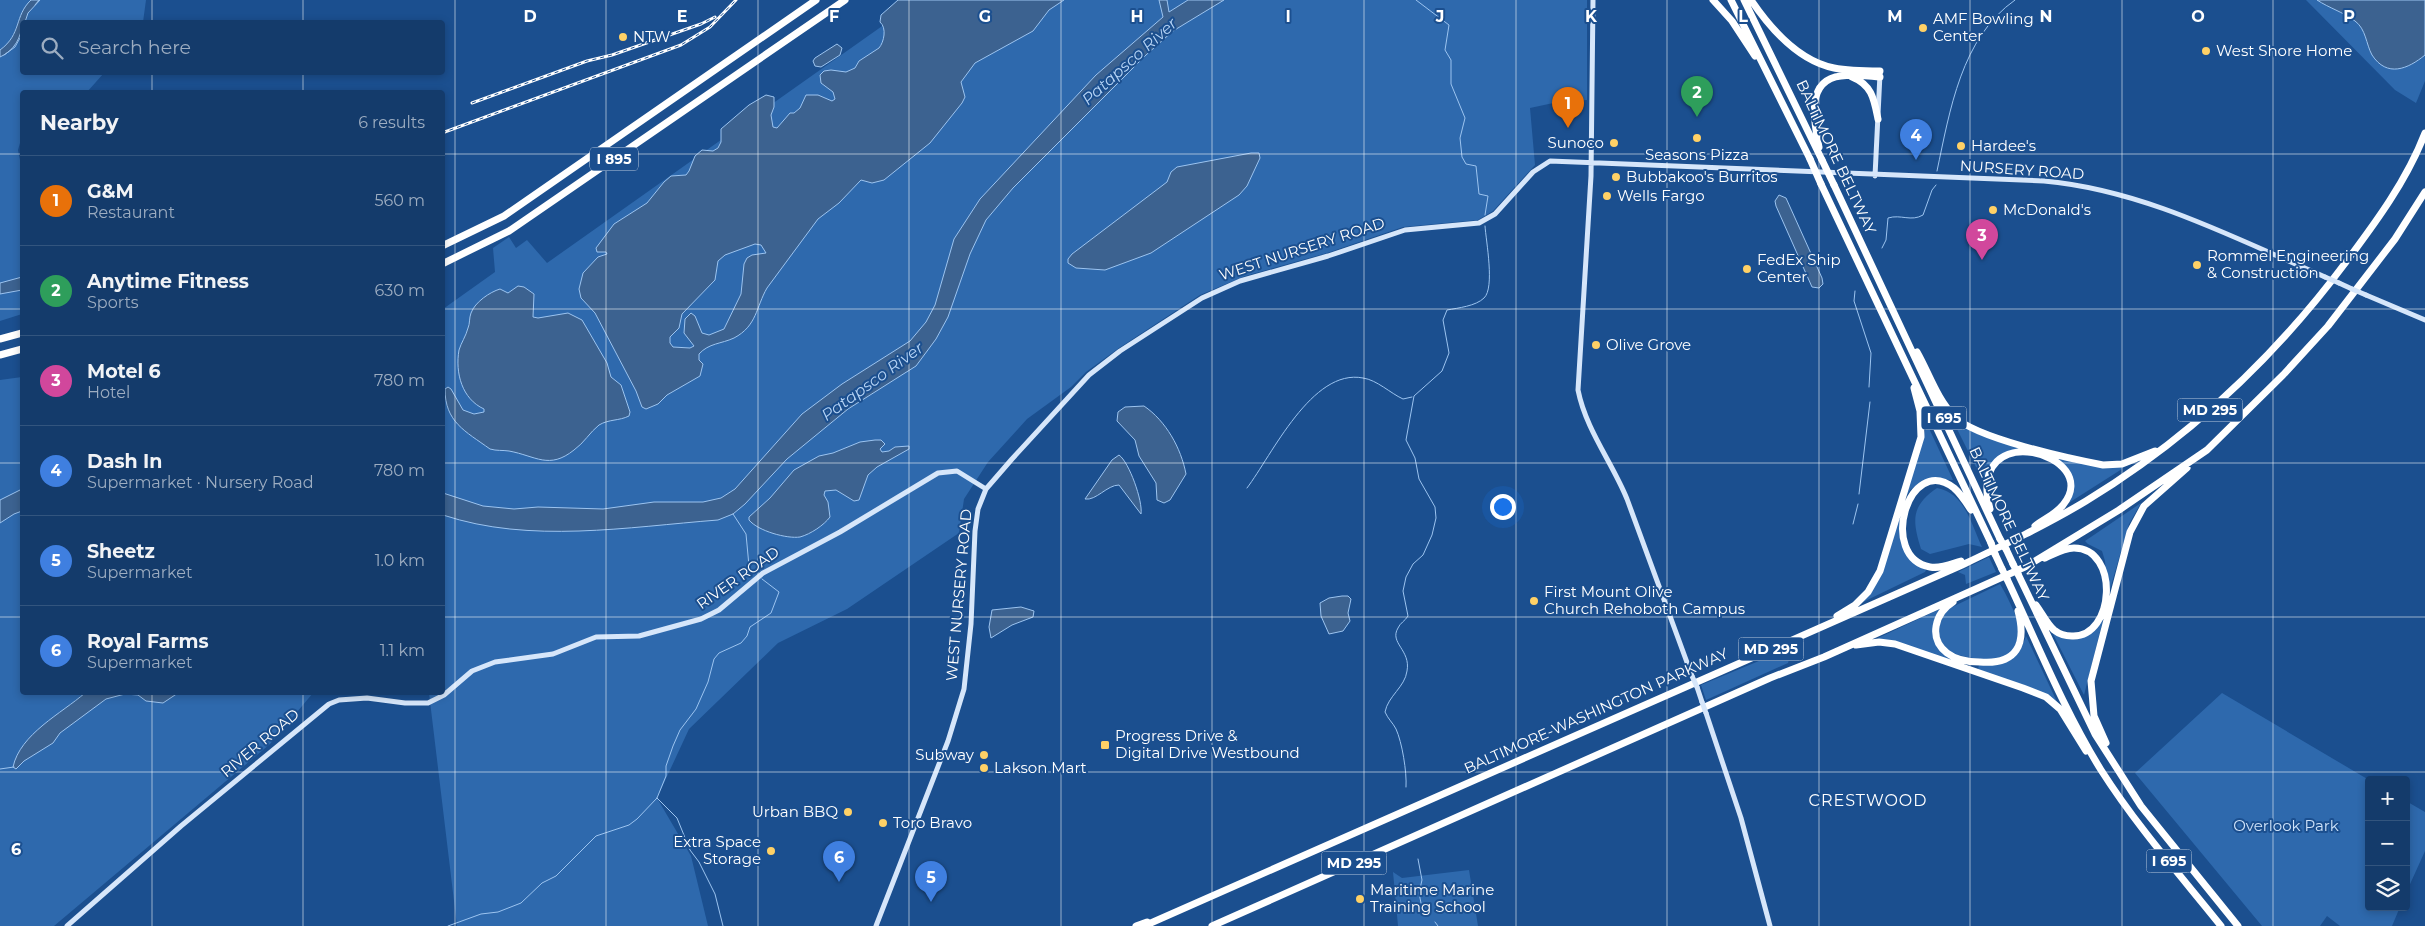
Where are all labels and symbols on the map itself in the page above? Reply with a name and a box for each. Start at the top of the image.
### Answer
text: D [523,7,537,26]
text: E [677,7,687,26]
text: F [829,7,839,26]
text: G [979,7,991,26]
text: H [1131,7,1143,26]
text: I [1285,7,1291,26]
text: J [1435,7,1444,26]
text: K [1585,7,1598,26]
text: L [1738,7,1748,26]
text: M [1887,7,1903,26]
text: N [2040,7,2052,26]
text: O [2191,7,2205,26]
text: P [2343,7,2355,26]
place label: AMF Bowling Center [1933,9,2034,45]
water label: Patapsco River [1078,13,1181,109]
marker: AMF Bowling Center [1917,22,1929,34]
place label: NTW [633,27,671,46]
marker: NTW [617,31,629,43]
place label: West Shore Home [2216,41,2352,60]
marker: West Shore Home [2200,45,2212,57]
pin: 2 [1681,76,1713,117]
street label: BALTIMORE BELTWAY [1792,77,1881,237]
pin: 1 [1552,87,1584,128]
pin: 4 [1900,119,1932,160]
marker: Seasons Pizza [1691,132,1703,144]
place label: Sunoco [1547,133,1604,152]
place label: Hardee's [1971,136,2036,155]
marker: Sunoco [1608,137,1620,149]
marker: Hardee's [1955,140,1967,152]
place label: Seasons Pizza [1645,145,1749,164]
road number: I 895 [590,148,638,170]
street label: NURSERY ROAD [1959,156,2085,183]
place label: Bubbakoo's Burritos [1626,167,1778,186]
marker: Bubbakoo's Burritos [1610,171,1622,183]
place label: Wells Fargo [1617,186,1705,205]
marker: Wells Fargo [1601,190,1613,202]
place label: McDonald's [2003,200,2091,219]
marker: McDonald's [1987,204,1999,216]
street label: WEST NURSERY ROAD [1217,213,1387,284]
pin: 3 [1966,219,1998,260]
place label: Rommel Engineering & Construction [2207,246,2369,282]
place label: FedEx Ship Center [1757,250,1841,286]
marker: Rommel Engineering & Construction [2191,259,2203,271]
marker: FedEx Ship Center [1741,263,1753,275]
place label: Olive Grove [1606,335,1691,354]
water label: Patapsco River [818,338,927,425]
marker: Olive Grove [1590,339,1602,351]
road number: MD 295 [2178,398,2242,422]
road number: I 695 [1922,406,1966,429]
street label: BALTIMORE BELTWAY [1965,444,2054,604]
your location [1490,494,1516,520]
street label: WEST NURSERY ROAD [942,508,975,682]
street label: RIVER ROAD [693,542,783,613]
place label: First Mount Olive Church Rehoboth Campus [1544,582,1745,618]
marker: First Mount Olive Church Rehoboth Campus [1528,595,1540,607]
road number: MD 295 [1738,638,1804,661]
street label: BALTIMORE-WASHINGTON PARKWAY [1461,643,1731,778]
street label: RIVER ROAD [217,704,303,781]
place label: Progress Drive & Digital Drive Westbound [1115,726,1300,762]
marker: Progress Drive & Digital Drive Westbound [1099,739,1111,751]
place label: Subway [915,745,975,764]
marker: Subway [978,749,990,761]
place label: Lakson Mart [994,758,1087,777]
marker: Lakson Mart [978,762,990,774]
district label: CRESTWOOD [1809,791,1927,810]
place label: Urban BBQ [752,802,838,821]
marker: Urban BBQ [842,806,854,818]
place label: Toro Bravo [893,813,972,832]
park label: Overlook Park [2233,816,2339,835]
marker: Toro Bravo [877,817,889,829]
place label: Extra Space Storage [673,832,761,868]
text: 6 [11,840,21,859]
pin: 6 [823,841,855,882]
marker: Extra Space Storage [765,845,777,857]
road number: I 695 [2146,849,2192,872]
road number: MD 295 [1322,851,1386,874]
pin: 5 [915,861,947,902]
place label: Maritime Marine Training School [1370,880,1494,916]
marker: Maritime Marine Training School [1354,893,1366,905]

